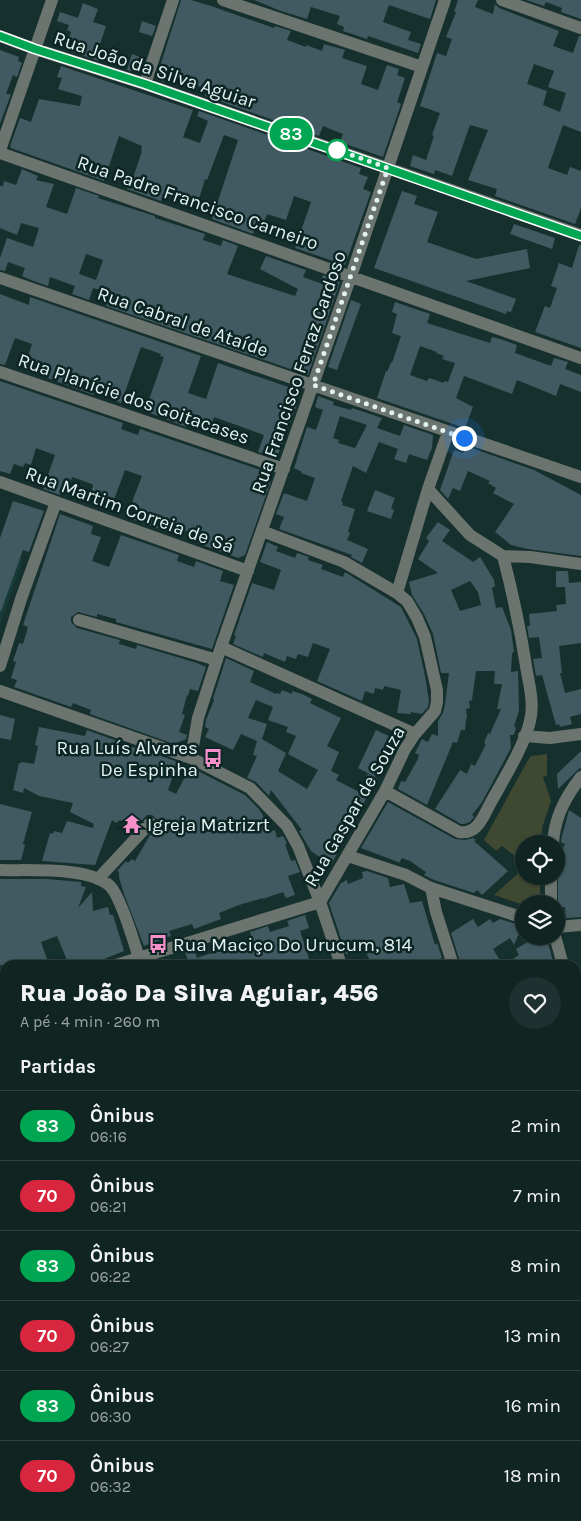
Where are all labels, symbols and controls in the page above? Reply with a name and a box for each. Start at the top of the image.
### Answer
street label: Rua João da Silva Aguiar [51,27,258,113]
line badge: 83 [268,118,314,150]
text: 83 [280,123,302,145]
unlabelled marker [326,139,348,161]
street label: Rua Padre Francisco Carneiro [74,151,321,255]
street label: Rua Francisco Ferraz Cardoso [247,248,351,496]
street label: Rua Cabral de Ataíde [94,282,271,362]
street label: Rua Planície dos Goitacases [15,349,252,449]
your location [452,426,477,451]
street label: Rua Martim Correia de Sá [22,462,237,558]
street label: Rua Gaspar de Souza [300,722,410,891]
place label: Rua Luís Alvares De Espinha [56,737,198,781]
bus stop icon: Rua Luís Alvares De Espinha [202,747,224,769]
temple icon: Igreja Matrizrt [121,813,143,835]
place label: Igreja Matrizrt [147,814,270,836]
map controls [515,835,565,945]
button: locate [515,835,565,885]
button: layers [515,895,565,945]
bus stop icon: Rua Maciço Do Urucum, 814 [147,933,169,955]
place label: Rua Maciço Do Urucum, 814 [173,934,413,956]
button: heart [509,977,561,1029]
text: Rua João Da Silva Aguiar, 456 [20,979,379,1007]
text: A pé · 4 min · 260 m [20,1012,160,1031]
text: Partidas [20,1056,96,1078]
text: Ônibus [90,1105,155,1127]
text: 83 [36,1115,59,1137]
text: 2 min [511,1115,561,1137]
text: 06:16 [90,1127,127,1146]
text: Ônibus [90,1175,155,1197]
text: 70 [37,1185,58,1207]
text: 7 min [513,1185,561,1207]
text: 06:21 [90,1197,127,1216]
text: Ônibus [90,1245,155,1267]
text: 83 [36,1255,59,1277]
text: 8 min [510,1255,561,1277]
text: 06:22 [90,1267,131,1286]
text: Ônibus [90,1315,155,1337]
text: 70 [37,1325,58,1347]
text: 13 min [504,1325,561,1347]
text: 06:27 [90,1337,129,1356]
text: Ônibus [90,1385,155,1407]
text: 83 [36,1395,59,1417]
text: 16 min [504,1395,561,1417]
text: 06:30 [90,1407,131,1426]
text: Ônibus [90,1455,155,1477]
text: 70 [37,1465,58,1487]
text: 18 min [504,1465,561,1487]
text: 06:32 [90,1477,131,1496]

